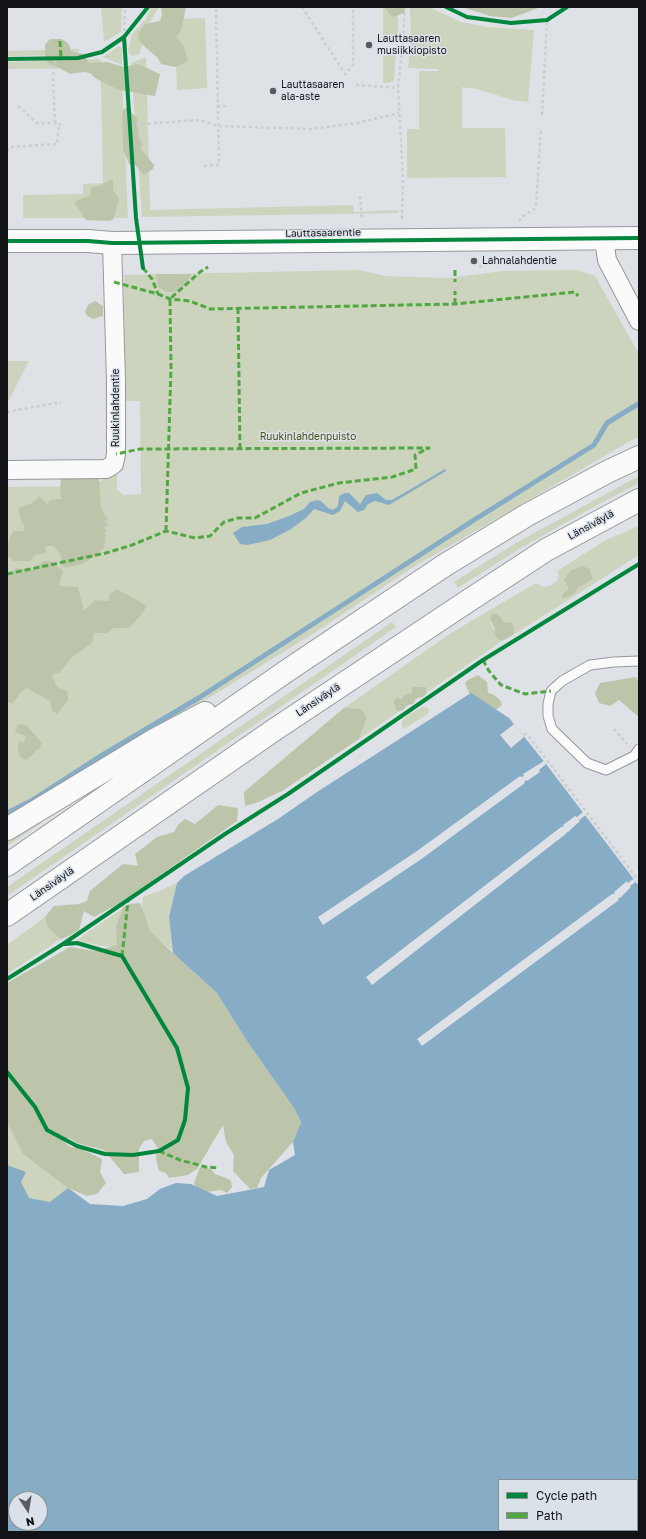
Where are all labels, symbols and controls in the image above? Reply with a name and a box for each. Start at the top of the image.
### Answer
place label: Lauttasaaren musiikkiopisto [377,33,447,56]
marker: Lauttasaaren musiikkiopisto [364,40,374,50]
place label: Lauttasaaren ala-aste [281,79,344,102]
marker: Lauttasaaren ala-aste [268,86,278,96]
street label: Lauttasaarentie [285,226,361,240]
place label: Lahnalahdentie [482,255,557,267]
marker: Lahnalahdentie [469,256,479,266]
street label: Ruukinlahdentie [110,369,122,447]
park label: Ruukinlahdenpuisto [260,431,356,443]
street label: Länsiväylä [566,507,616,543]
street label: Länsiväylä [294,681,342,719]
street label: Länsiväylä [28,864,76,904]
legend [498,1479,638,1531]
text: Cycle path [536,1488,597,1503]
north arrow [8,1491,48,1531]
text: Path [536,1508,563,1523]
text: N [25,1515,36,1529]

